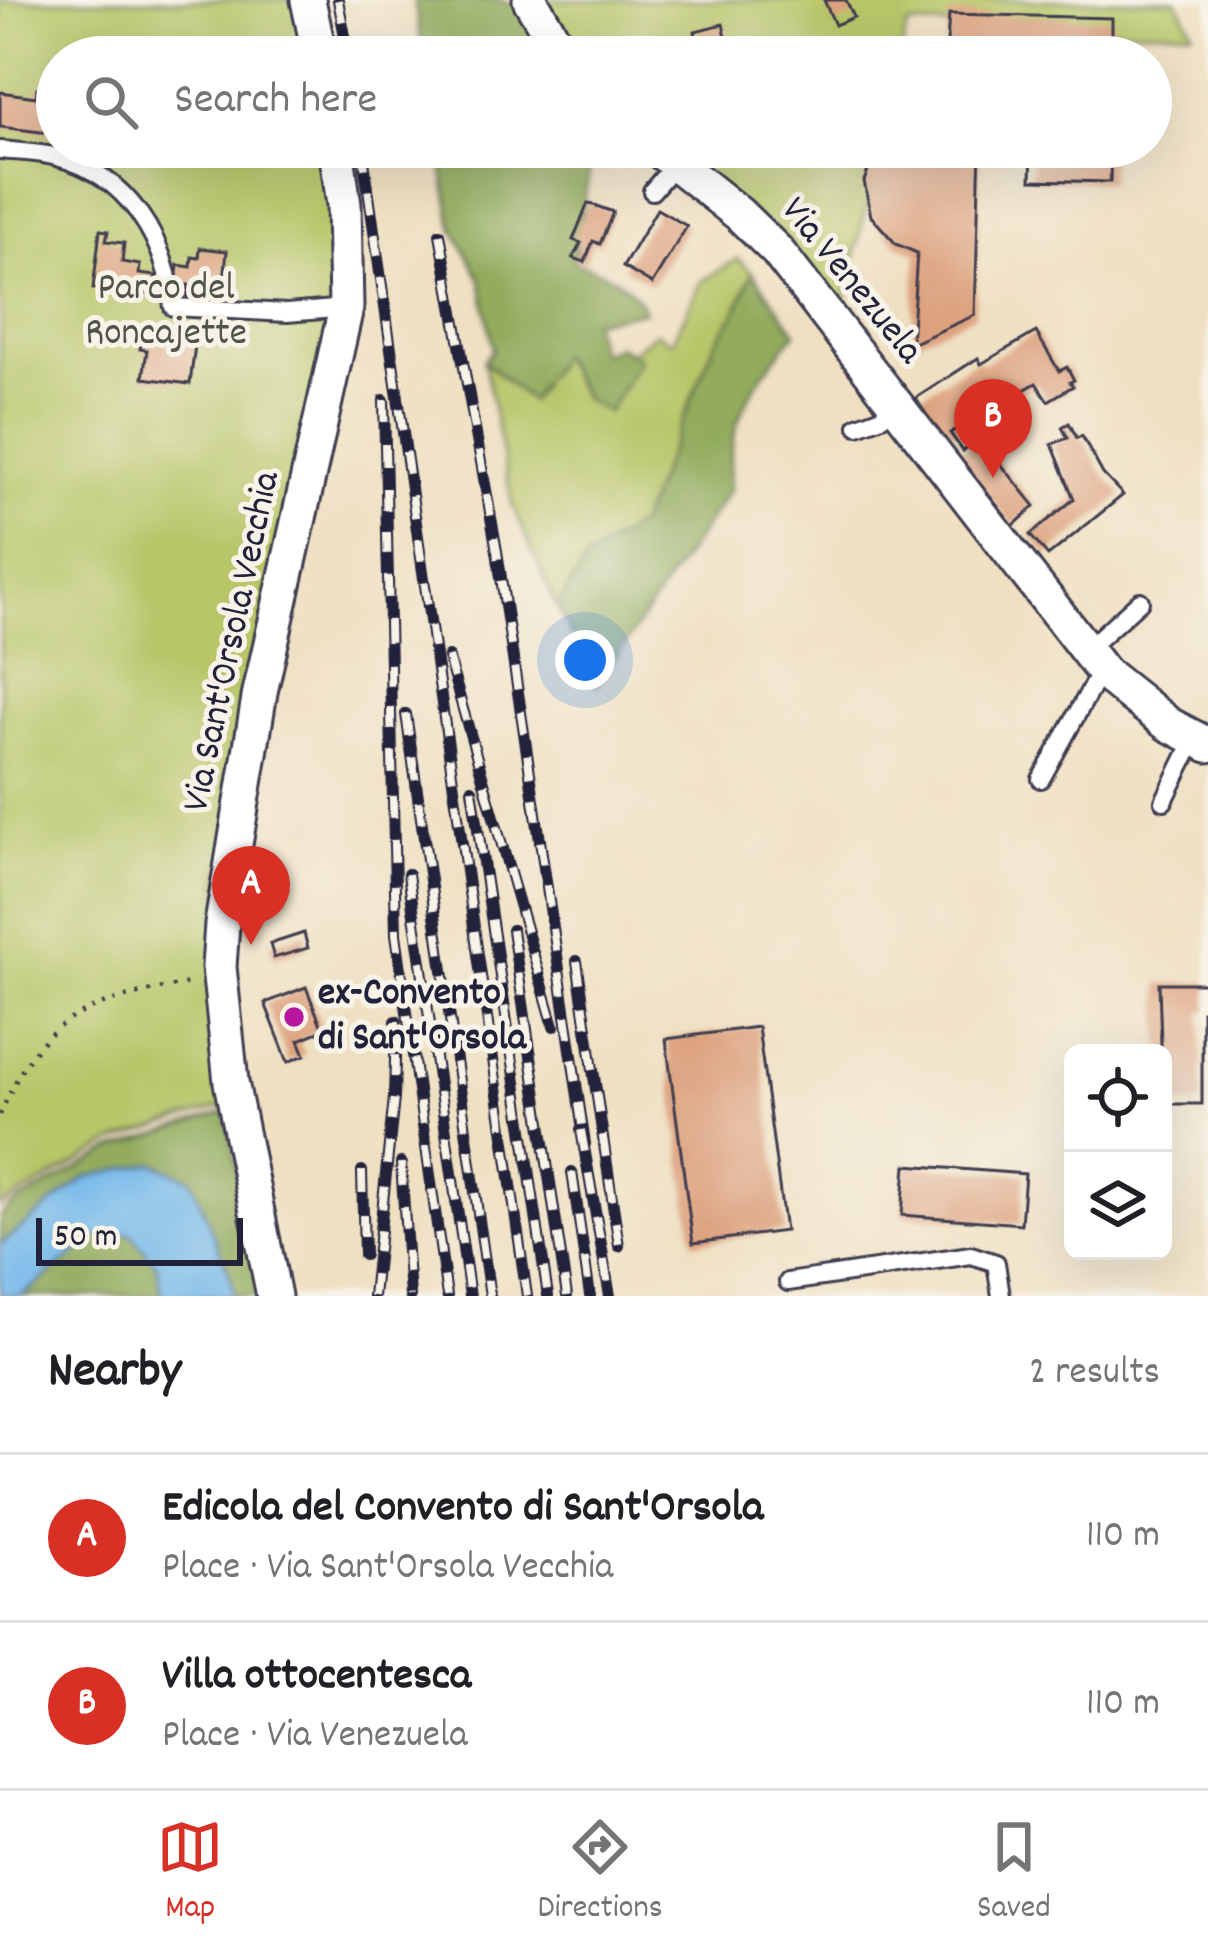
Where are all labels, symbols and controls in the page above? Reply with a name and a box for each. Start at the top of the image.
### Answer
search box [36,36,1172,168]
icon: search [78,69,144,135]
text: Search here [174,70,377,134]
street label: Via Venezuela [766,187,935,378]
park label: Parco del Roncajette [85,263,247,363]
pin: B [954,379,1032,478]
street label: Via Sant'Orsola Vecchia [171,466,297,817]
your location [555,630,615,690]
pin: A [212,846,290,945]
place label: ex-Convento di Sant'Orsola [318,968,528,1068]
marker: ex-Convento di Sant'Orsola [281,1004,307,1030]
map controls [1064,1044,1172,1260]
button: locate [1064,1044,1172,1152]
button: layers [1064,1152,1172,1260]
scale bar [36,1212,243,1265]
text: 50 m [54,1215,118,1262]
text: Nearby [48,1338,181,1410]
text: 2 results [1029,1347,1160,1402]
text: Edicola del Convento di Sant'Orsola [162,1478,763,1542]
text: A [76,1510,98,1565]
text: 110 m [1086,1510,1160,1565]
text: Place · Via Sant'Orsola Vecchia [162,1542,613,1597]
text: Villa ottocentesca [162,1646,471,1710]
text: B [78,1678,96,1733]
text: 110 m [1086,1678,1160,1733]
text: Place · Via Venezuela [162,1710,468,1765]
tab: Map [157,1814,223,1933]
tab: Directions [538,1814,663,1933]
tab: Saved [977,1814,1051,1933]

